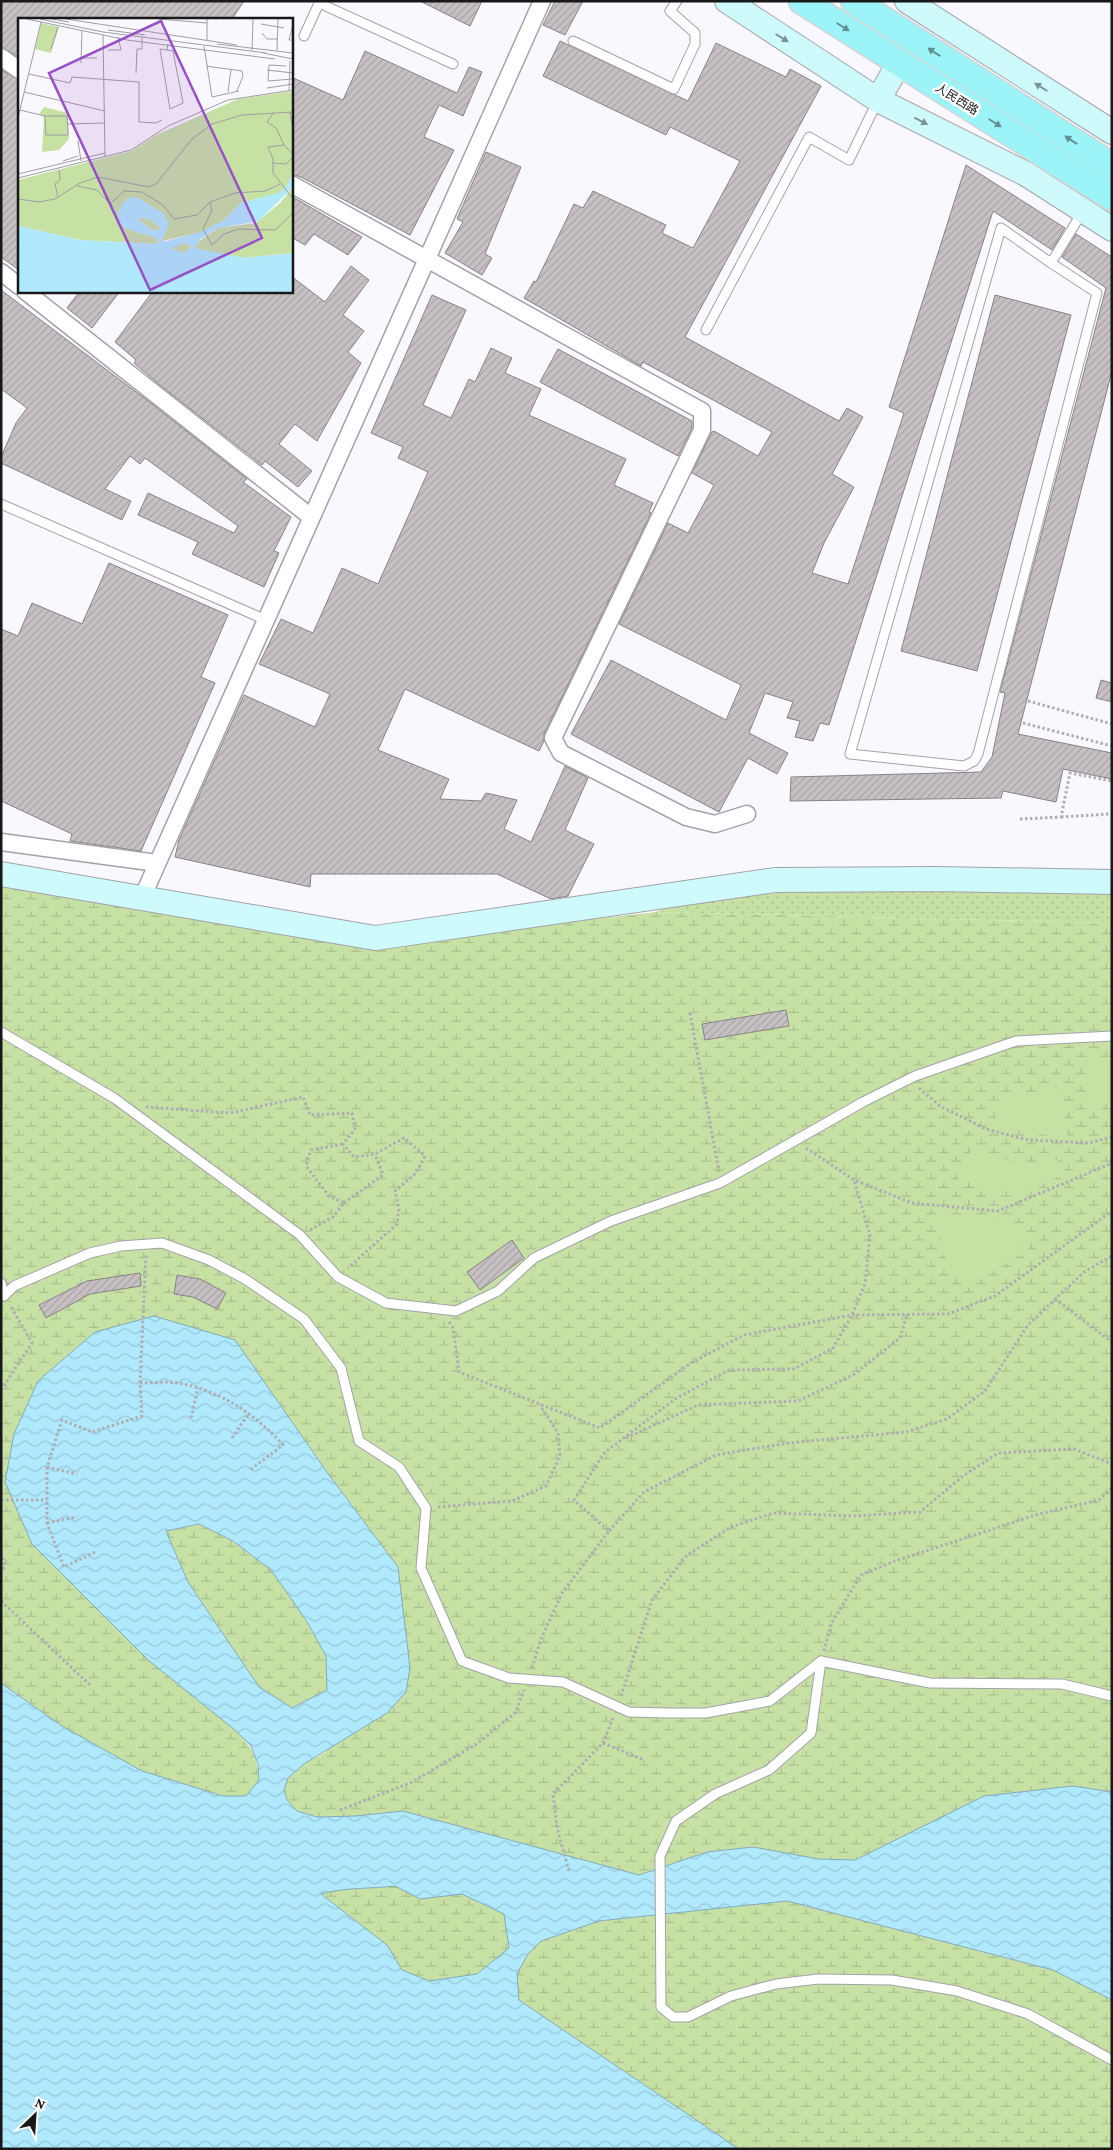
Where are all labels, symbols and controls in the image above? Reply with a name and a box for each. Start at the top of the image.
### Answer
inset map [18,18,292,292]
one-way arrow [836,23,849,32]
one-way arrow [775,34,788,43]
one-way arrow [927,48,941,57]
street label: 人民西路 [933,80,981,118]
one-way arrow [1034,82,1048,92]
one-way arrow [914,117,928,125]
one-way arrow [989,119,1002,128]
one-way arrow [1064,135,1077,145]
north arrow [10,2090,60,2140]
text: N [33,2094,49,2113]

